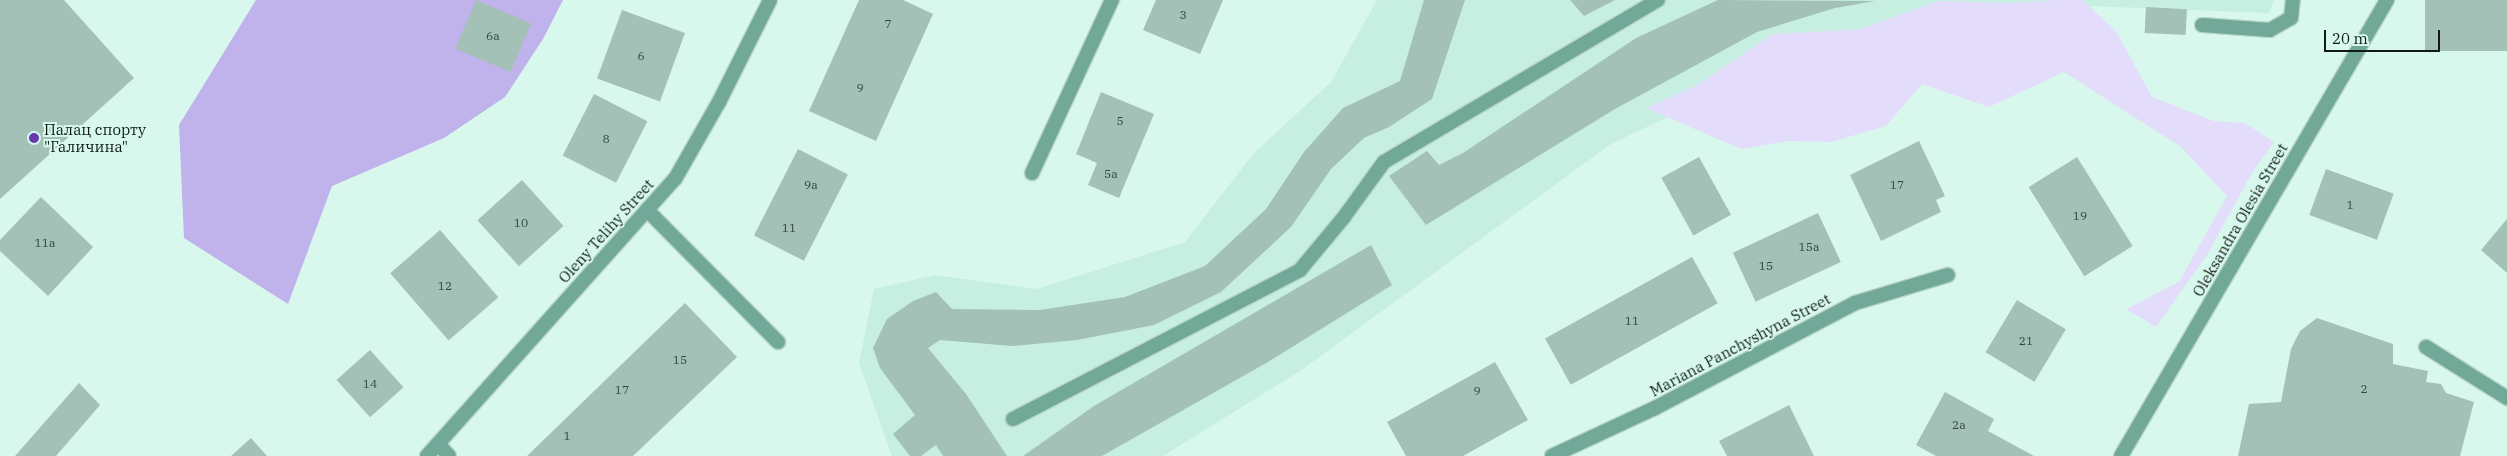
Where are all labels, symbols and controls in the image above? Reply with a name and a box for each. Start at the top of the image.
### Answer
house number: 3 [1179,8,1187,22]
house number: 7 [884,17,892,31]
scale bar [2327,20,2443,52]
house number: 6а [486,29,500,43]
text: 20 m [2332,29,2368,48]
house number: 6 [637,49,645,63]
house number: 9 [856,81,864,95]
house number: 5 [1116,114,1124,128]
place label: Палац спорту "Галичина" [44,120,146,155]
marker: Палац спорту "Галичина" [28,132,40,144]
house number: 8 [602,132,610,146]
street label: Oleksandra Olesia Street [2189,140,2291,300]
house number: 5а [1104,167,1118,181]
street label: Oleny Telihy Street [555,175,657,287]
house number: 9а [804,178,818,192]
house number: 17 [1890,178,1904,192]
house number: 1 [2346,198,2354,212]
house number: 19 [2073,209,2087,223]
house number: 10 [514,216,528,230]
house number: 11 [782,221,796,235]
house number: 11а [35,236,55,250]
house number: 15а [1799,240,1819,254]
house number: 15 [1759,259,1773,273]
house number: 12 [438,279,452,293]
street label: Mariana Panchyshyna Street [1647,290,1833,400]
house number: 11 [1625,314,1639,328]
house number: 21 [2019,334,2033,348]
house number: 15 [673,353,687,367]
house number: 14 [363,377,377,391]
house number: 2 [2360,382,2368,396]
house number: 17 [615,383,629,397]
house number: 9 [1473,384,1481,398]
house number: 2а [1952,418,1966,432]
house number: 1 [563,429,571,443]

